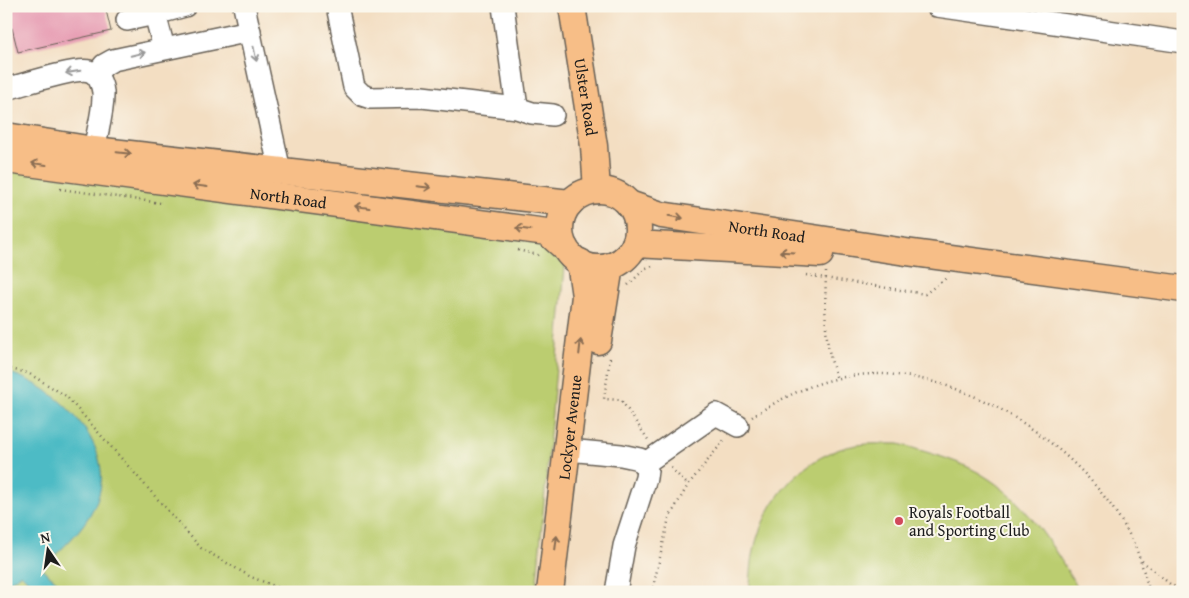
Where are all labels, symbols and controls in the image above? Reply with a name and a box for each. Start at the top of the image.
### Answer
one-way arrow [251,45,260,61]
one-way arrow [129,49,145,58]
street label: Ulster Road [568,56,604,138]
one-way arrow [66,68,82,78]
one-way arrow [115,148,131,158]
one-way arrow [32,159,48,169]
one-way arrow [193,181,209,191]
street label: North Road [249,181,329,215]
one-way arrow [416,182,432,192]
one-way arrow [354,202,370,212]
one-way arrow [668,212,684,222]
street label: North Road [727,213,807,249]
one-way arrow [515,224,531,234]
one-way arrow [780,248,796,257]
one-way arrow [575,340,585,356]
street label: Lockyer Avenue [551,373,588,481]
place label: Royals Football and Sporting Club [909,500,1030,542]
marker: Royals Football and Sporting Club [893,515,905,527]
north arrow [22,526,72,576]
text: N [38,526,53,548]
one-way arrow [551,536,561,552]

